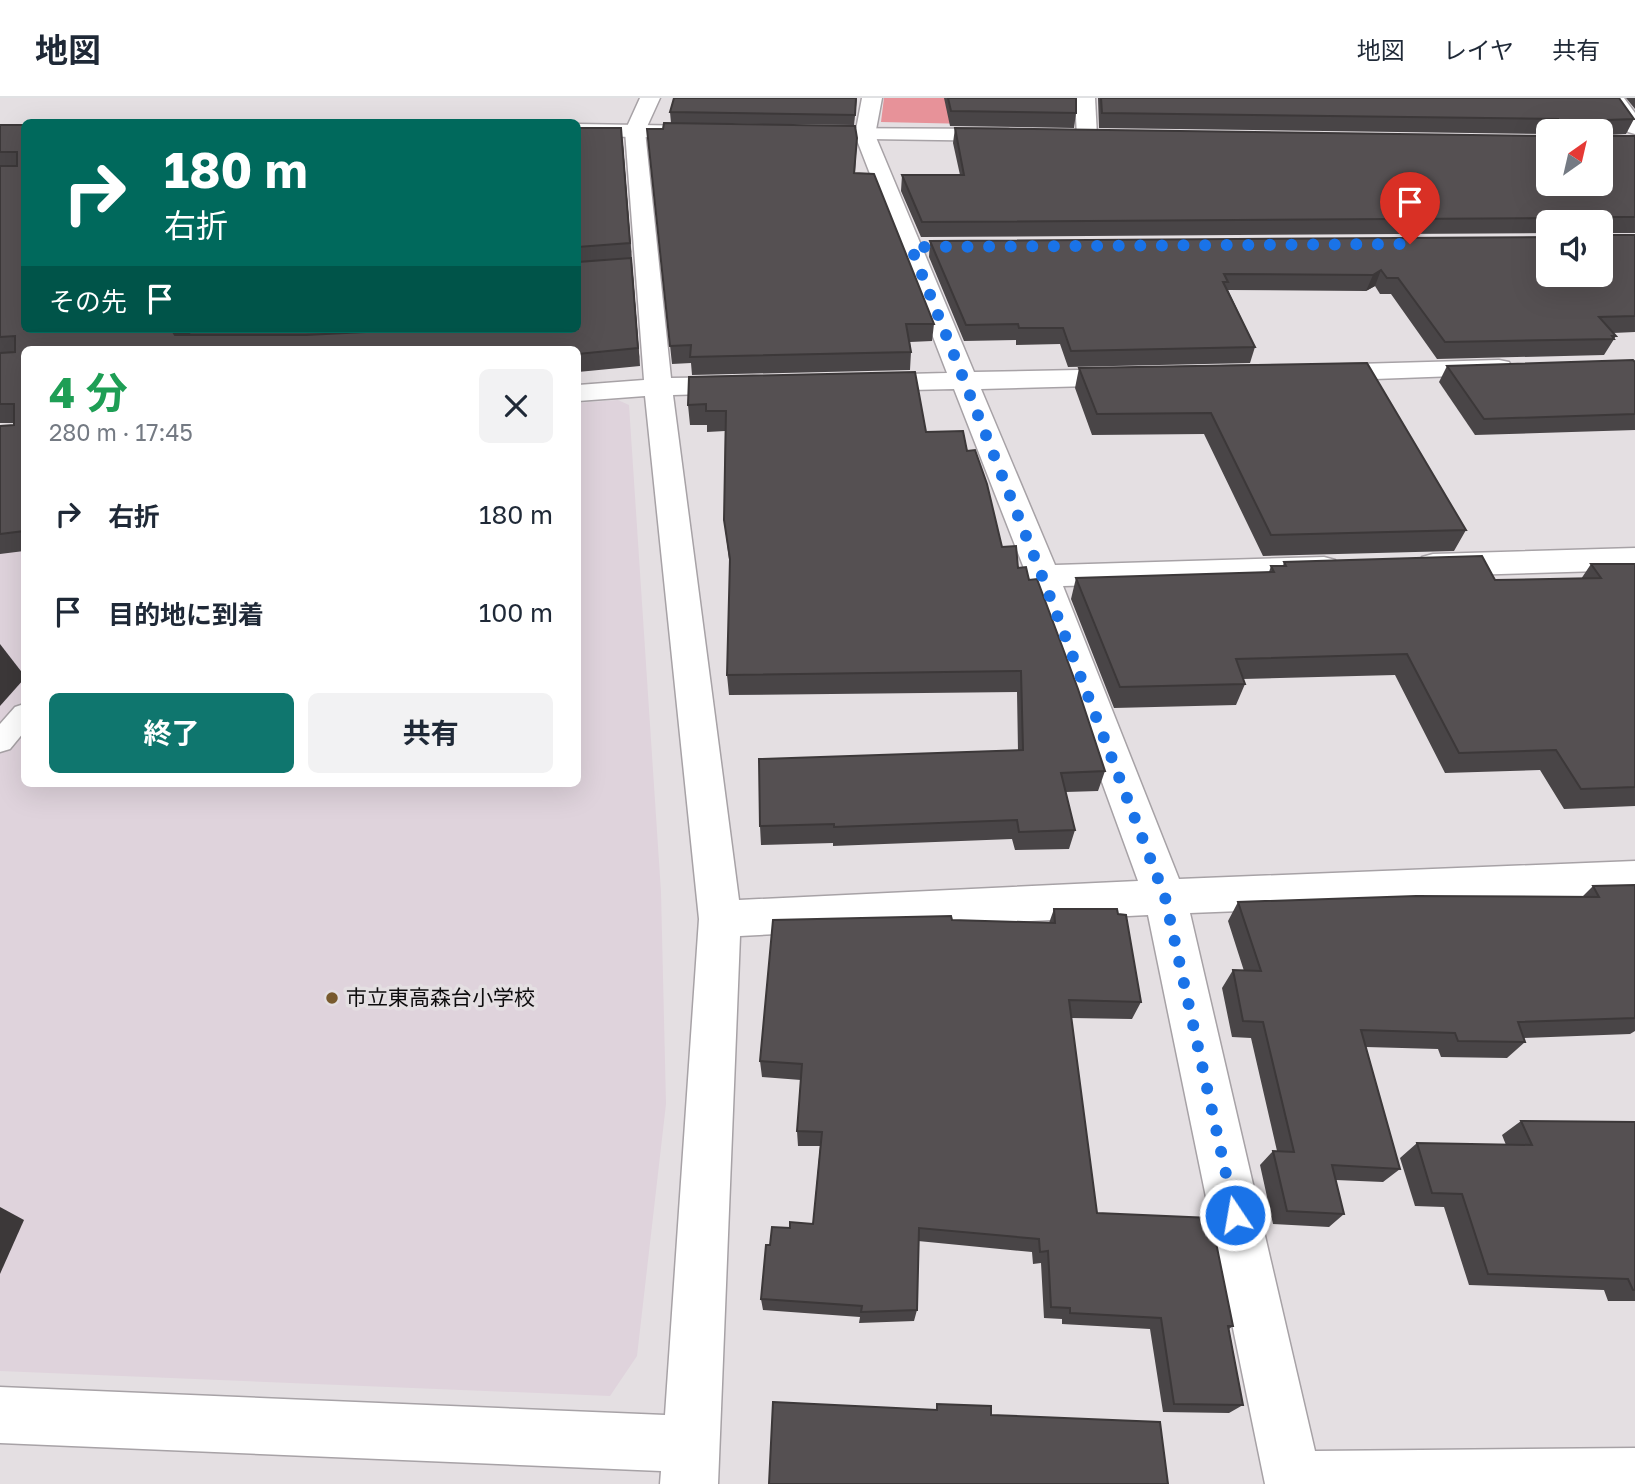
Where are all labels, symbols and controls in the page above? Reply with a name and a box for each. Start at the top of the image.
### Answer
text: 地図 [35,30,101,69]
text: 地図 [1357,35,1405,64]
text: レイヤ [1443,35,1514,64]
text: 共有 [1552,35,1600,64]
north arrow [1536,119,1614,196]
map controls [1536,119,1613,287]
text: 180 m [164,140,308,199]
icon: right [49,147,140,238]
pin [1380,172,1440,244]
icon: arrive [1391,183,1429,221]
text: 右折 [164,206,228,244]
button: sound [1536,210,1613,287]
icon: arrive [141,280,179,318]
text: その先 [49,286,127,317]
text: 4 分 [49,367,128,417]
button: close [479,369,553,443]
text: 280 m · 17:45 [49,418,193,446]
icon: right [49,495,87,533]
text: 180 m [479,499,553,530]
text: 右折 [108,501,160,532]
icon: arrive [49,593,87,631]
text: 100 m [479,597,553,628]
text: 目的地に到着 [108,599,264,630]
button: 終了 [49,693,294,773]
button: 共有 [308,693,553,773]
place label: 市立東高森台小学校 [346,984,535,1010]
marker: 市立東高森台小学校 [324,990,340,1006]
position arrow [1198,1178,1272,1252]

